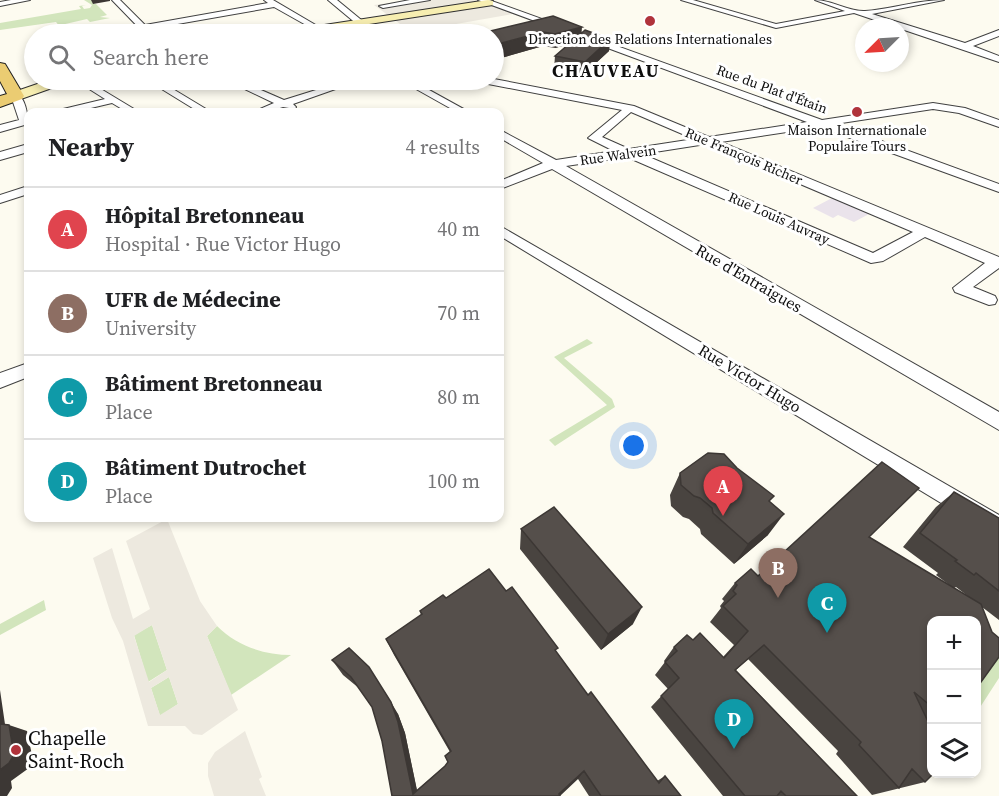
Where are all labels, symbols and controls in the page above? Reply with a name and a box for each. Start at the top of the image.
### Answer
marker: Direction des Relations Internationales [643,14,657,28]
north arrow [855,18,909,72]
search box [24,24,504,90]
place label: Direction des Relations Internationales [528,29,772,49]
icon: search [45,41,78,74]
text: Search here [93,42,209,72]
district label: CHAUVEAU [552,58,660,83]
street label: Rue du Plat d'Étain [714,60,831,119]
marker: Maison Internationale Populaire Tours [850,105,864,119]
place label: Maison Internationale Populaire Tours [787,120,927,156]
street label: Rue François Richer [682,122,806,190]
text: Nearby [48,129,134,165]
text: 4 results [405,133,480,161]
street label: Rue Walvein [578,140,658,170]
street label: Rue Louis Auvray [725,187,834,250]
text: Hôpital Bretonneau [105,200,304,230]
text: A [61,215,74,243]
text: 40 m [437,215,480,243]
text: Hospital · Rue Victor Hugo [105,230,341,258]
street label: Rue d'Entraigues [692,239,806,317]
text: UFR de Médecine [105,284,281,314]
text: B [61,299,74,327]
text: 70 m [437,299,480,327]
text: University [105,314,196,342]
street label: Rue Victor Hugo [694,339,806,418]
text: Bâtiment Bretonneau [105,368,322,398]
text: C [61,383,74,411]
text: 80 m [437,383,480,411]
text: Place [105,398,153,426]
your location [619,431,648,460]
text: Bâtiment Dutrochet [105,452,306,482]
pin: A [704,466,742,516]
text: D [60,467,75,495]
text: 100 m [427,467,480,495]
text: Place [105,482,153,510]
pin: B [758,548,798,598]
pin: C [808,584,846,633]
map controls [927,616,981,778]
button: + [927,616,981,670]
button: − [927,670,981,724]
pin: D [714,700,754,749]
place label: Chapelle Saint-Roch [28,724,125,775]
button: layers [927,724,981,778]
marker: Chapelle Saint-Roch [9,743,23,757]

